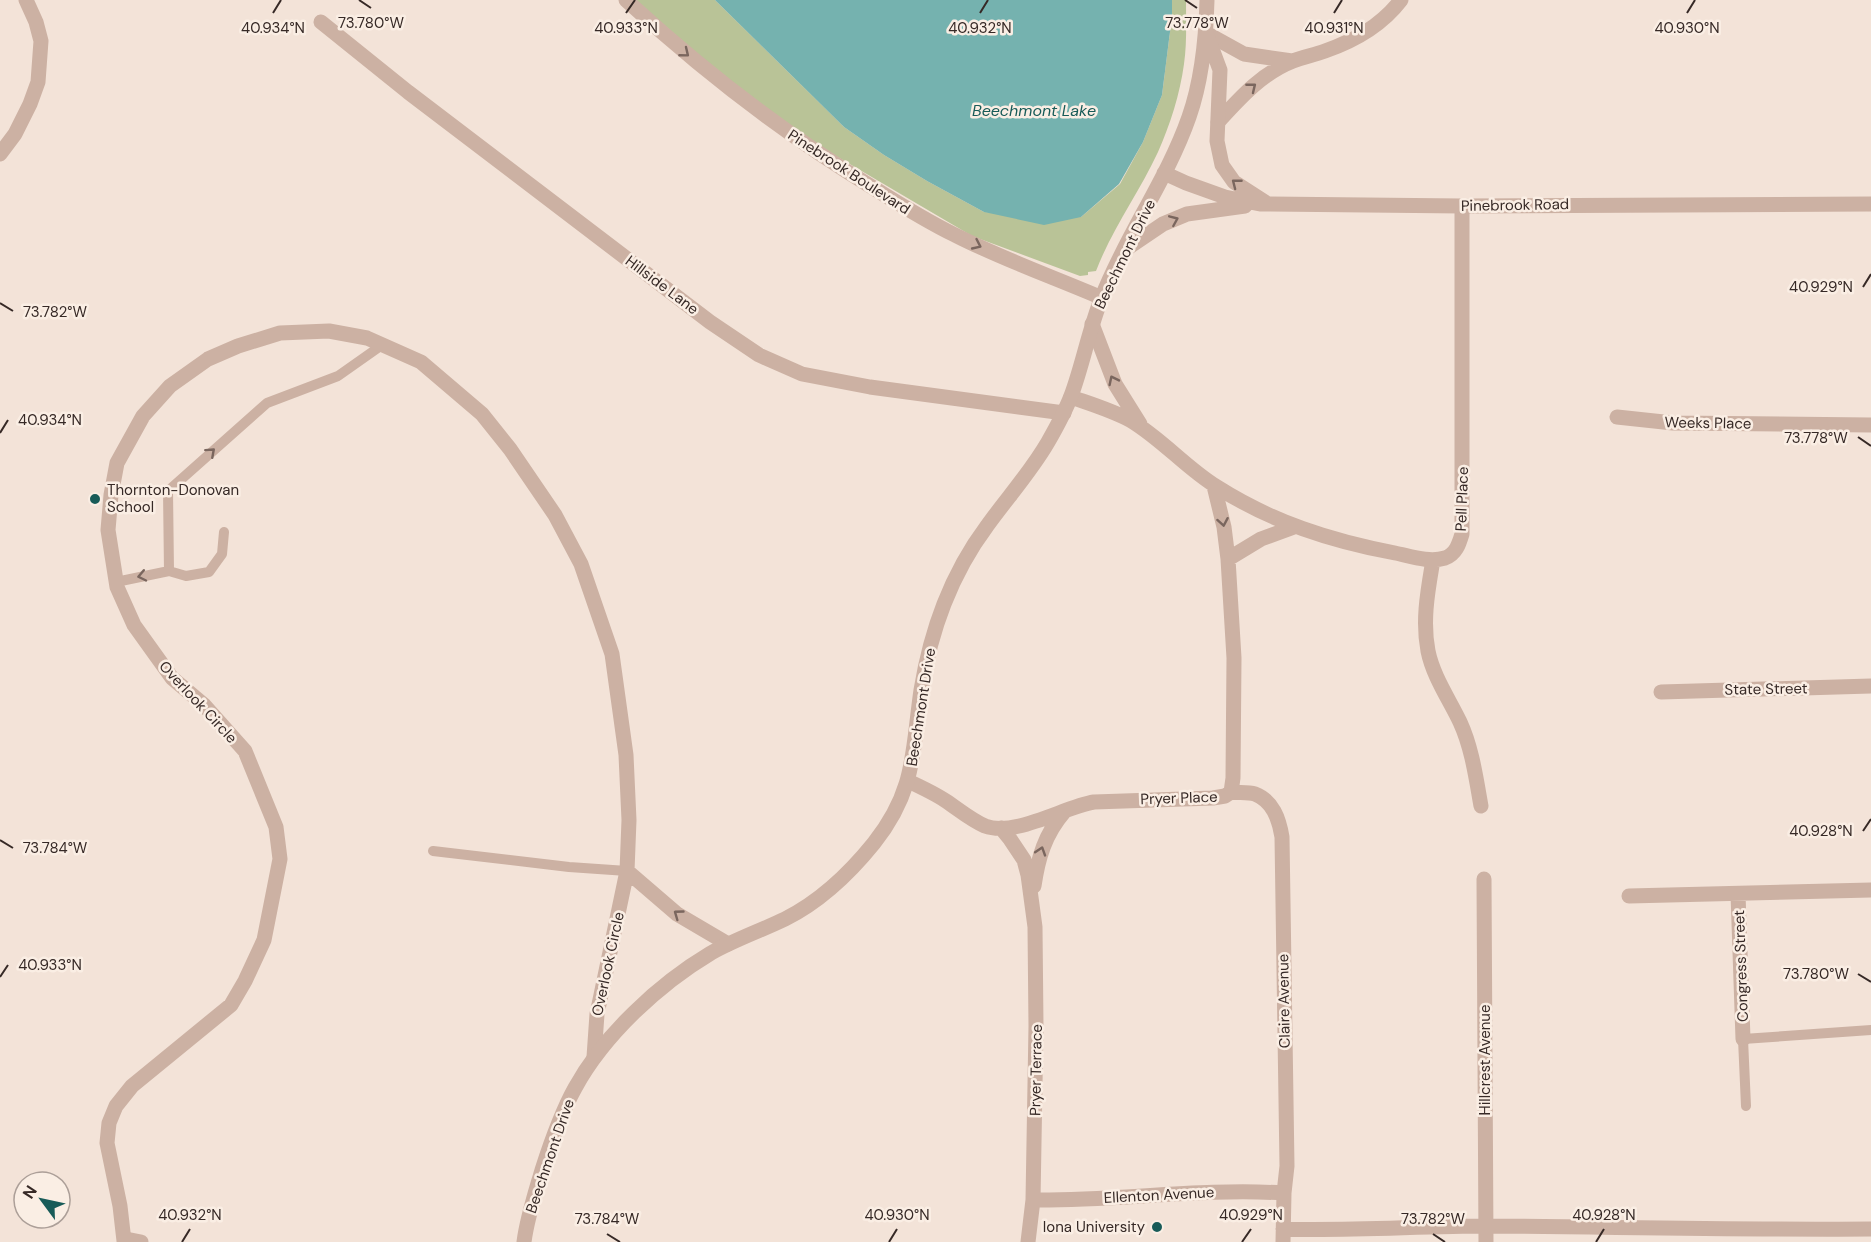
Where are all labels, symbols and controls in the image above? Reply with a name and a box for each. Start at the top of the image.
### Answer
text: 73.780°W [338,13,404,33]
text: 73.778°W [1165,13,1229,33]
text: 40.934°N [241,18,305,38]
text: 40.933°N [594,18,658,38]
text: 40.932°N [948,18,1012,38]
text: 40.931°N [1304,18,1364,38]
text: 40.930°N [1654,18,1720,38]
one-way arrow [678,45,689,56]
one-way arrow [1245,84,1256,95]
water label: Beechmont Lake [972,100,1096,121]
street label: Pinebrook Boulevard [784,125,914,219]
one-way arrow [1232,180,1243,191]
street label: Pinebrook Road [1461,194,1569,216]
street label: Beechmont Drive [1090,196,1160,312]
one-way arrow [1167,215,1178,227]
one-way arrow [970,238,981,250]
street label: Hillside Lane [621,251,703,319]
text: 40.929°N [1789,277,1853,297]
text: 73.782°W [23,302,87,322]
one-way arrow [1109,375,1121,386]
text: 40.934°N [18,410,82,430]
street label: Weeks Place [1664,412,1752,434]
text: 73.778°W [1784,428,1848,448]
one-way arrow [204,448,215,459]
street label: Pell Place [1451,466,1473,532]
place label: Thornton-Donovan School [107,480,239,517]
marker: Thornton-Donovan School [88,492,102,506]
one-way arrow [1216,517,1229,527]
one-way arrow [138,569,148,582]
street label: Beechmont Drive [902,646,940,768]
street label: Overlook Circle [155,656,241,748]
street label: State Street [1724,678,1808,700]
street label: Pryer Place [1140,787,1218,809]
text: 40.928°N [1789,821,1853,841]
text: 73.784°W [23,838,88,858]
one-way arrow [1034,846,1047,857]
street label: Overlook Circle [587,910,629,1018]
street label: Congress Street [1729,910,1753,1022]
one-way arrow [673,911,684,922]
street label: Claire Avenue [1273,954,1295,1048]
text: 40.933°N [18,955,82,975]
text: 73.780°W [1783,964,1849,984]
street label: Hillcrest Avenue [1475,1005,1495,1115]
street label: Pryer Terrace [1025,1024,1047,1116]
street label: Beechmont Drive [521,1096,579,1216]
north arrow [12,1170,72,1230]
text: N [18,1181,42,1203]
street label: Ellenton Avenue [1103,1182,1215,1208]
text: 40.932°N [158,1205,222,1225]
text: 40.930°N [864,1205,930,1225]
text: 40.929°N [1219,1205,1283,1225]
text: 40.928°N [1572,1205,1636,1225]
text: 73.784°W [575,1209,640,1229]
text: 73.782°W [1401,1209,1465,1229]
place label: Iona University [1043,1217,1146,1237]
marker: Iona University [1150,1220,1164,1234]

